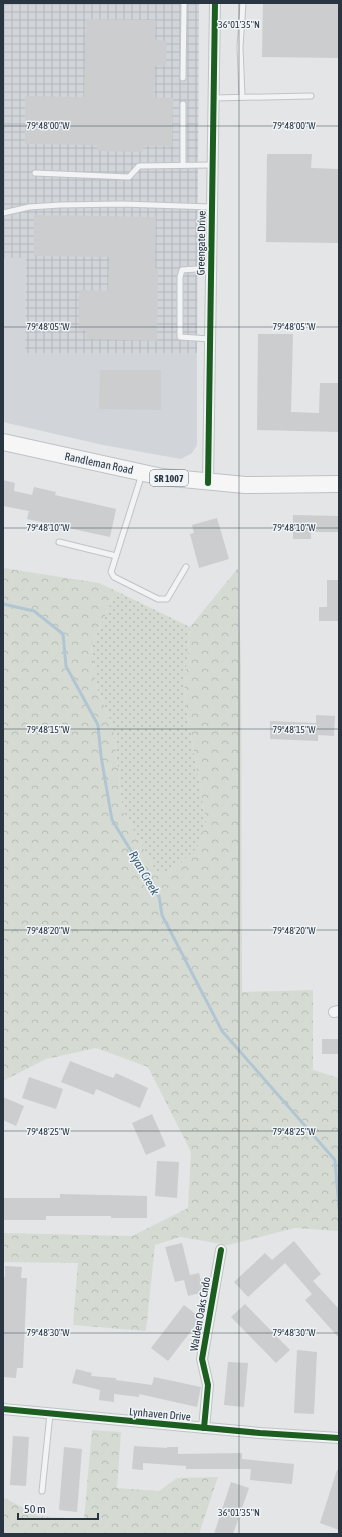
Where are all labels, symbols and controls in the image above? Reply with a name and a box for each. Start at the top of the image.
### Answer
text: 36°01'35"N [218,19,260,30]
text: 79°48'00"W [26,120,70,131]
text: 79°48'00"W [272,120,316,131]
street label: Greengate Drive [194,210,208,276]
text: 79°48'05"W [26,321,70,332]
text: 79°48'05"W [272,321,316,332]
street label: Randleman Road [64,450,134,476]
road number: SR 1007 [150,470,188,486]
text: 79°48'10"W [26,522,70,533]
text: 79°48'10"W [272,522,316,533]
text: 79°48'15"W [26,724,70,735]
text: 79°48'15"W [272,724,316,735]
water label: Ryan Creek [126,849,163,898]
text: 79°48'20"W [26,925,70,936]
text: 79°48'20"W [272,925,316,936]
text: 79°48'25"W [26,1126,70,1137]
text: 79°48'25"W [272,1126,316,1137]
street label: Walden Oaks Cndo [188,1276,212,1352]
text: 79°48'30"W [26,1327,70,1338]
text: 79°48'30"W [272,1327,316,1338]
street label: Lynhaven Drive [129,1405,191,1423]
scale bar [18,1495,98,1521]
text: 50 m [24,1502,46,1516]
text: 36°01'35"N [218,1507,260,1518]

